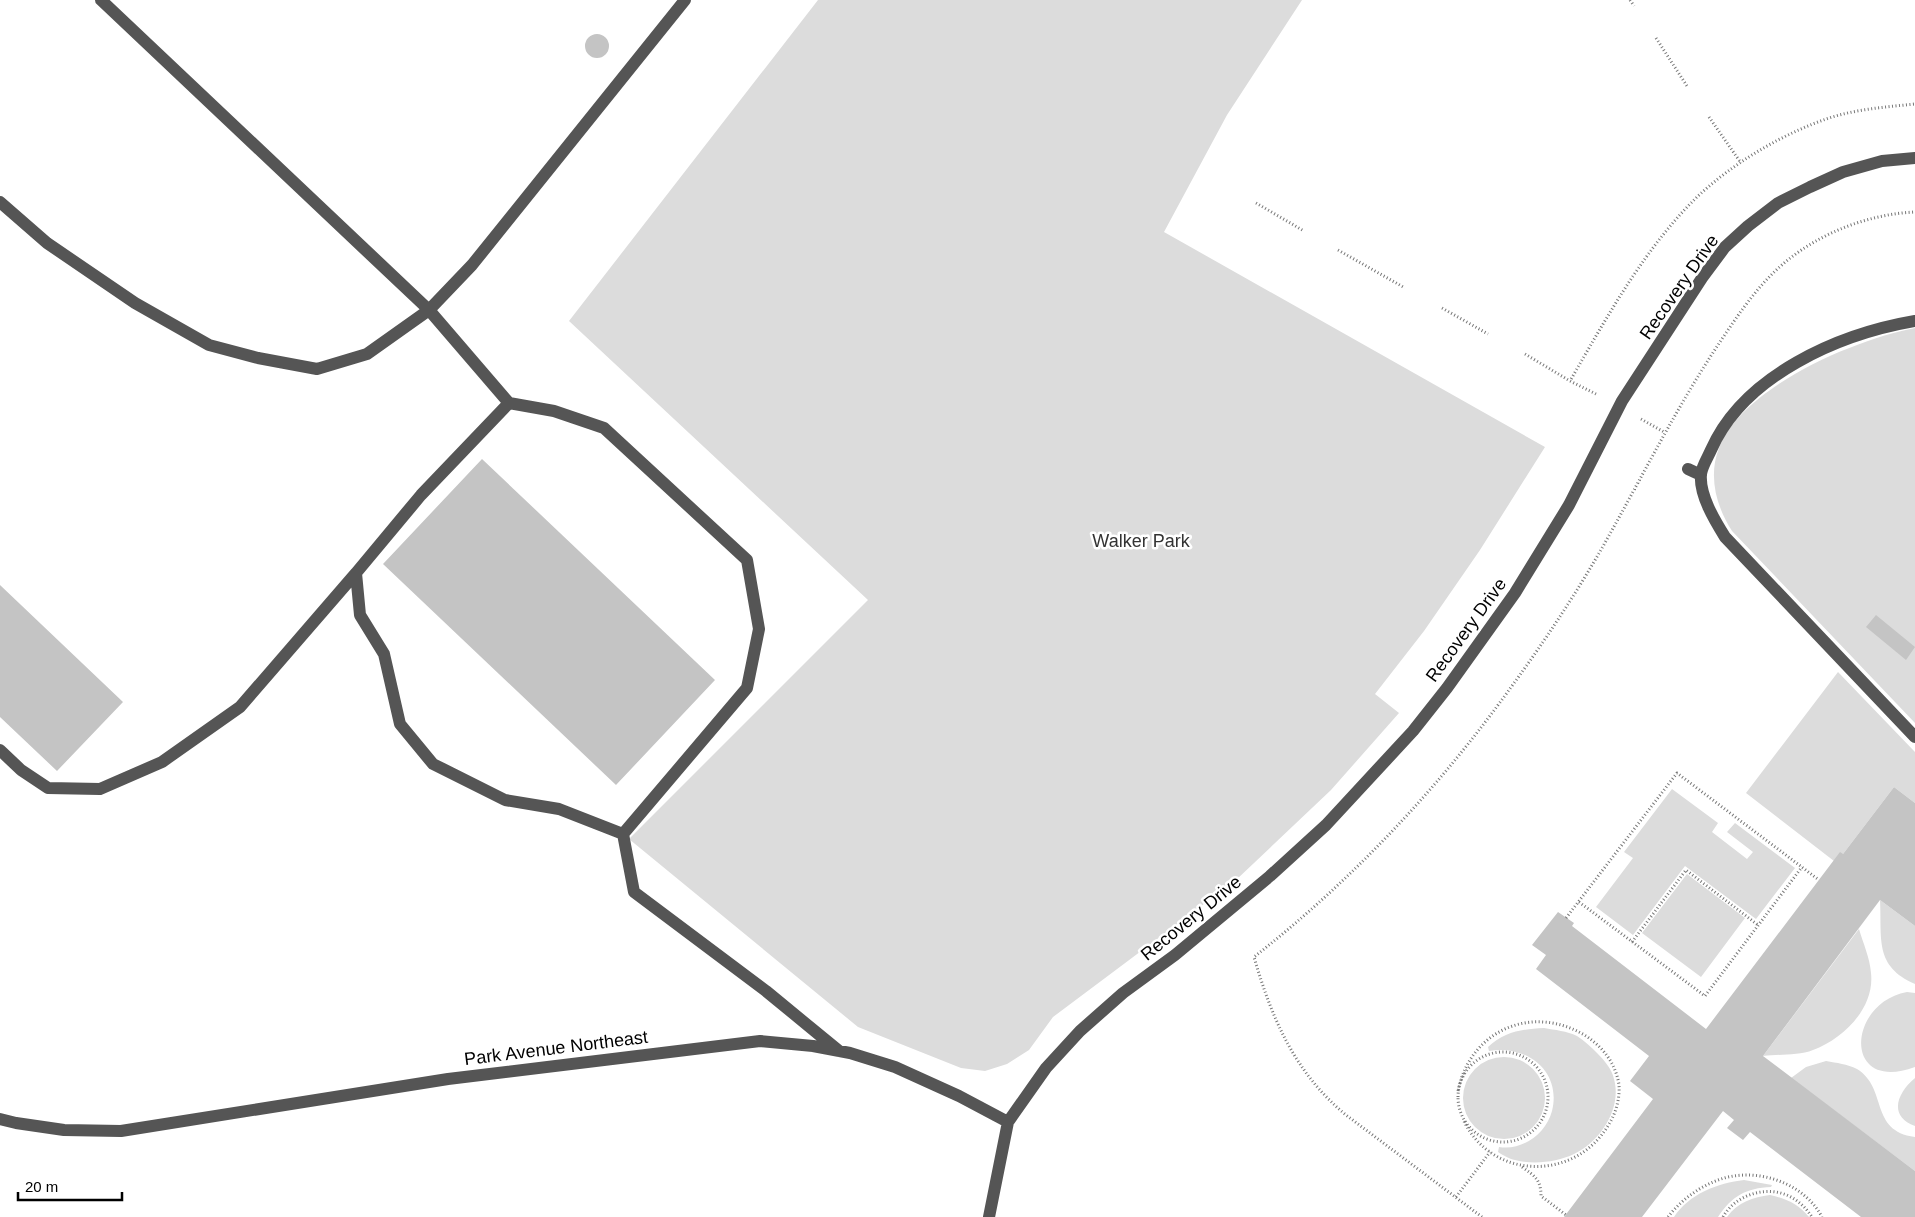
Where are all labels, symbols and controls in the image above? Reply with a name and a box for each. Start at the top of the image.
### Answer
street label: Recovery Drive [1636,231,1722,343]
park label: Walker Park [1092,531,1191,551]
street label: Recovery Drive [1422,574,1510,686]
street label: Recovery Drive [1137,872,1245,964]
street label: Park Avenue Northeast [463,1027,649,1069]
scale bar [18,1170,121,1202]
text: 20 m [25,1178,58,1195]

